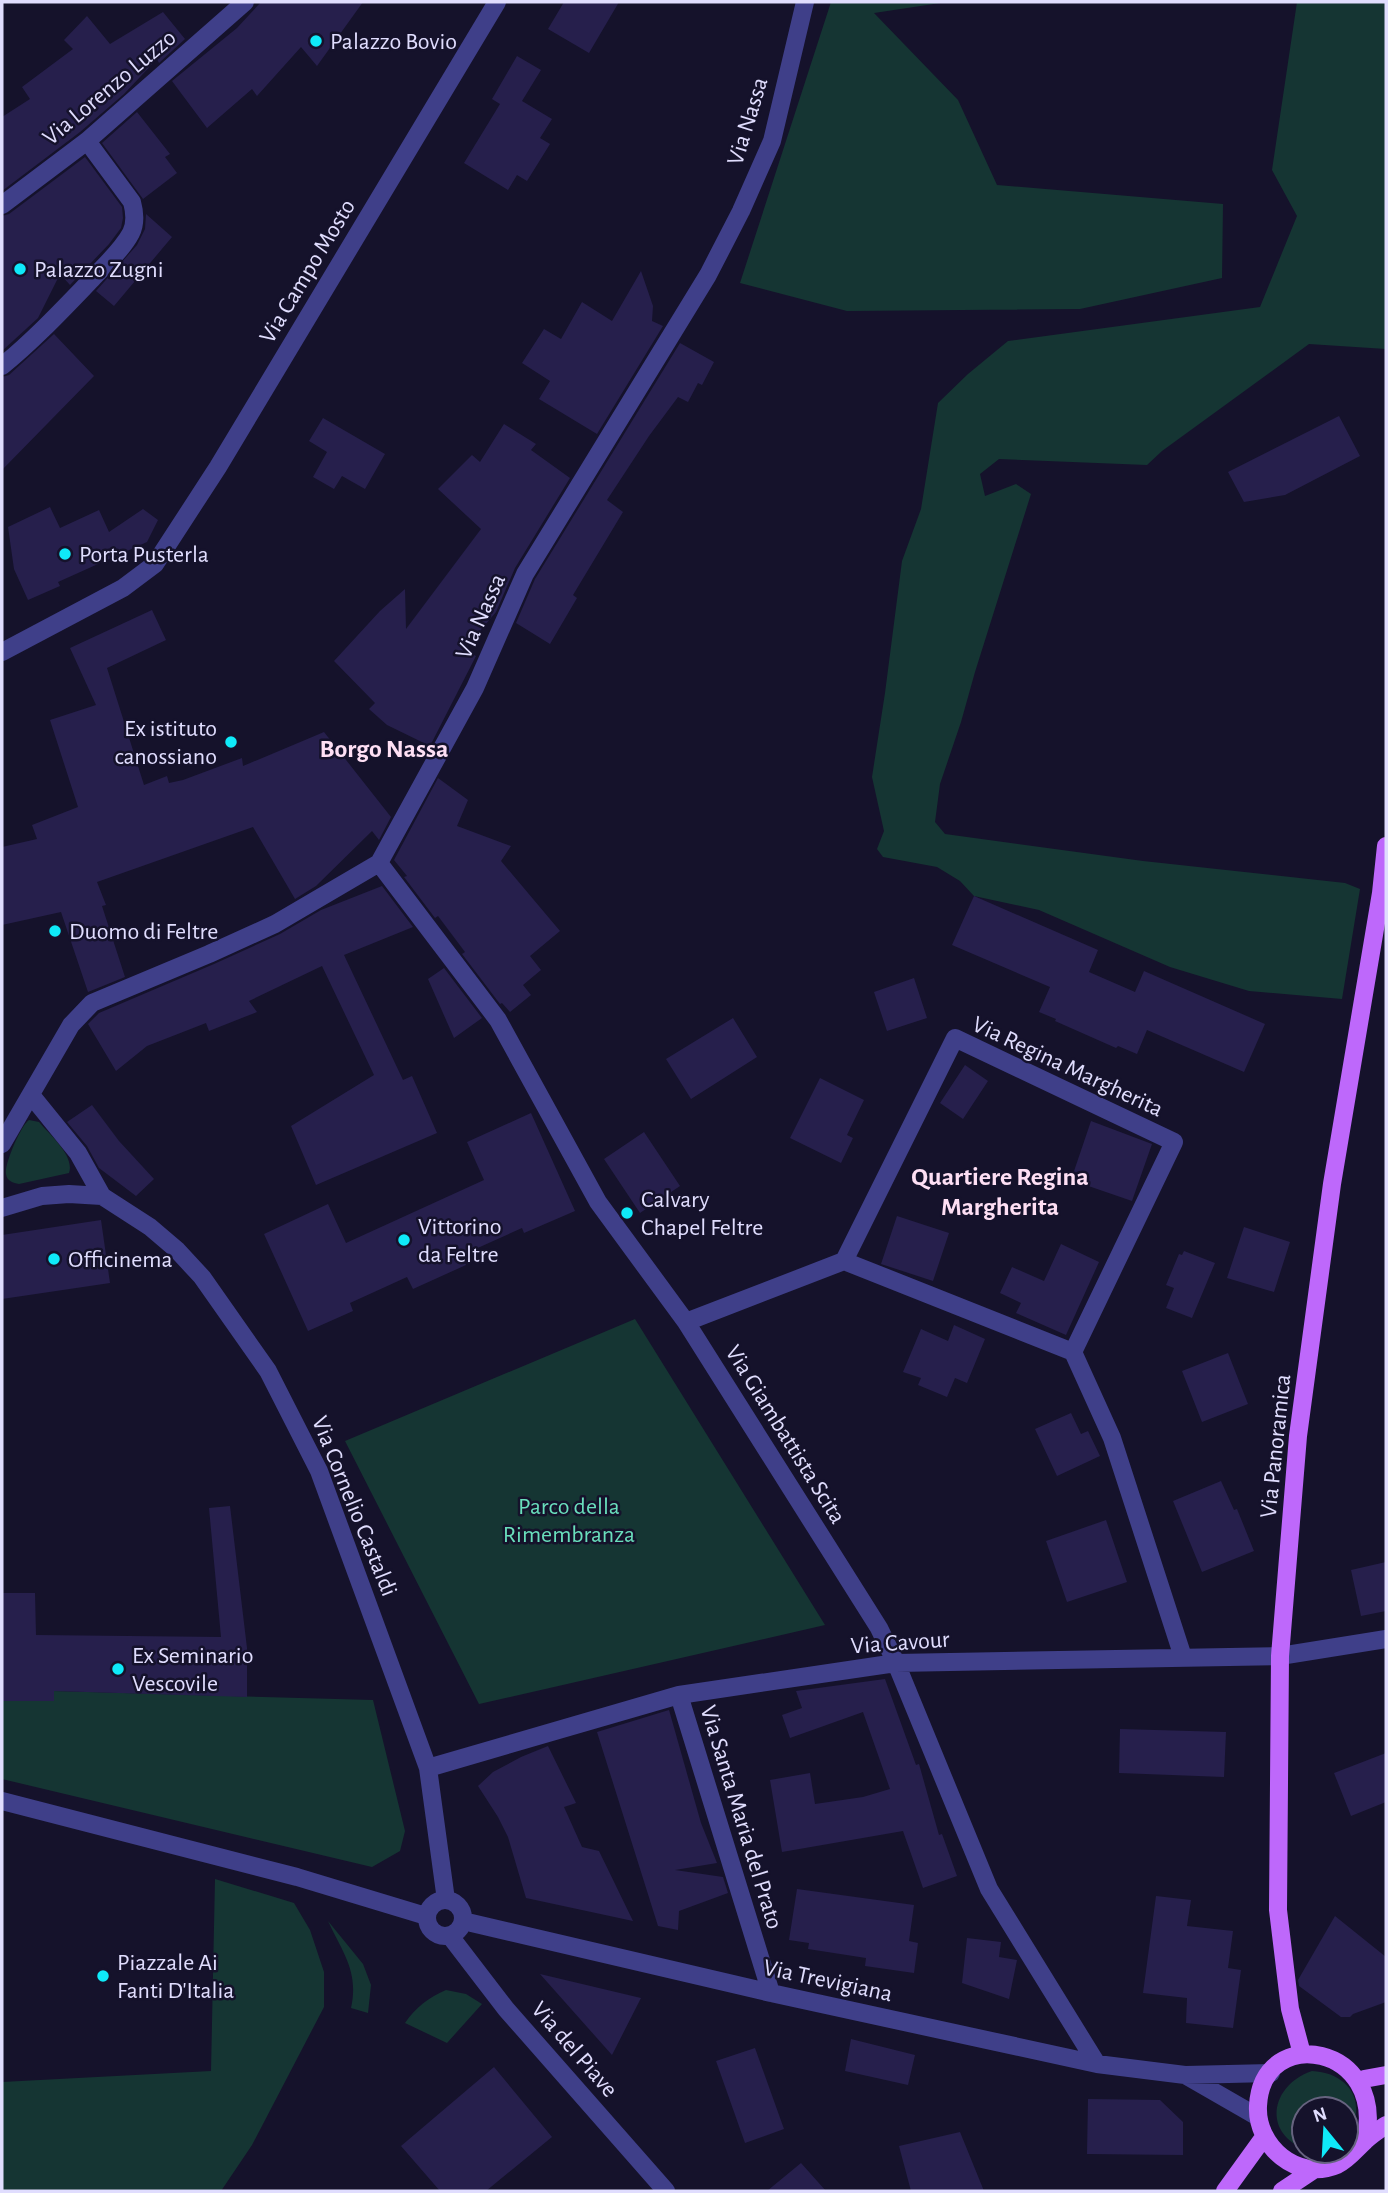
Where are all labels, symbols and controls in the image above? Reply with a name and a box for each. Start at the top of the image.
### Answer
street label: Via Lorenzo Luzzo [39,25,181,150]
place label: Palazzo Bovio [330,30,457,54]
marker: Palazzo Bovio [308,33,324,49]
street label: Via Nassa [723,75,773,168]
street label: Via Campo Mosto [256,195,360,348]
place label: Palazzo Zugni [34,258,164,282]
marker: Palazzo Zugni [12,261,28,277]
place label: Porta Pusterla [79,543,209,567]
marker: Porta Pusterla [57,546,73,562]
street label: Via Nassa [452,570,510,663]
place label: Ex istituto canossiano [114,717,217,769]
marker: Ex istituto canossiano [223,734,239,750]
district label: Borgo Nassa [320,736,448,762]
place label: Duomo di Feltre [69,920,218,944]
marker: Duomo di Feltre [47,923,63,939]
street label: Via Regina Margherita [969,1012,1167,1122]
district label: Quartiere Regina Margherita [911,1164,1089,1220]
place label: Calvary Chapel Feltre [641,1188,763,1240]
marker: Calvary Chapel Feltre [619,1205,635,1221]
place label: Vittorino da Feltre [418,1215,502,1267]
marker: Vittorino da Feltre [396,1232,412,1248]
place label: Officinema [68,1248,173,1272]
marker: Officinema [46,1251,62,1267]
street label: Via Giambattista Scita [721,1341,850,1528]
street label: Via Panoramica [1257,1373,1295,1519]
street label: Via Cornelio Castaldi [307,1413,401,1600]
park label: Parco della Rimembranza [503,1495,635,1547]
street label: Via Cavour [850,1628,951,1658]
place label: Ex Seminario Vescovile [132,1644,253,1696]
marker: Ex Seminario Vescovile [110,1661,126,1677]
street label: Via Santa Maria del Prato [696,1703,787,1932]
place label: Piazzale Ai Fanti D'Italia [117,1951,234,2003]
street label: Via Trevigiana [761,1956,894,2006]
marker: Piazzale Ai Fanti D'Italia [95,1968,111,1984]
street label: Via del Piave [527,1997,622,2102]
north arrow [1290,2095,1360,2165]
text: N [1311,2104,1329,2126]

